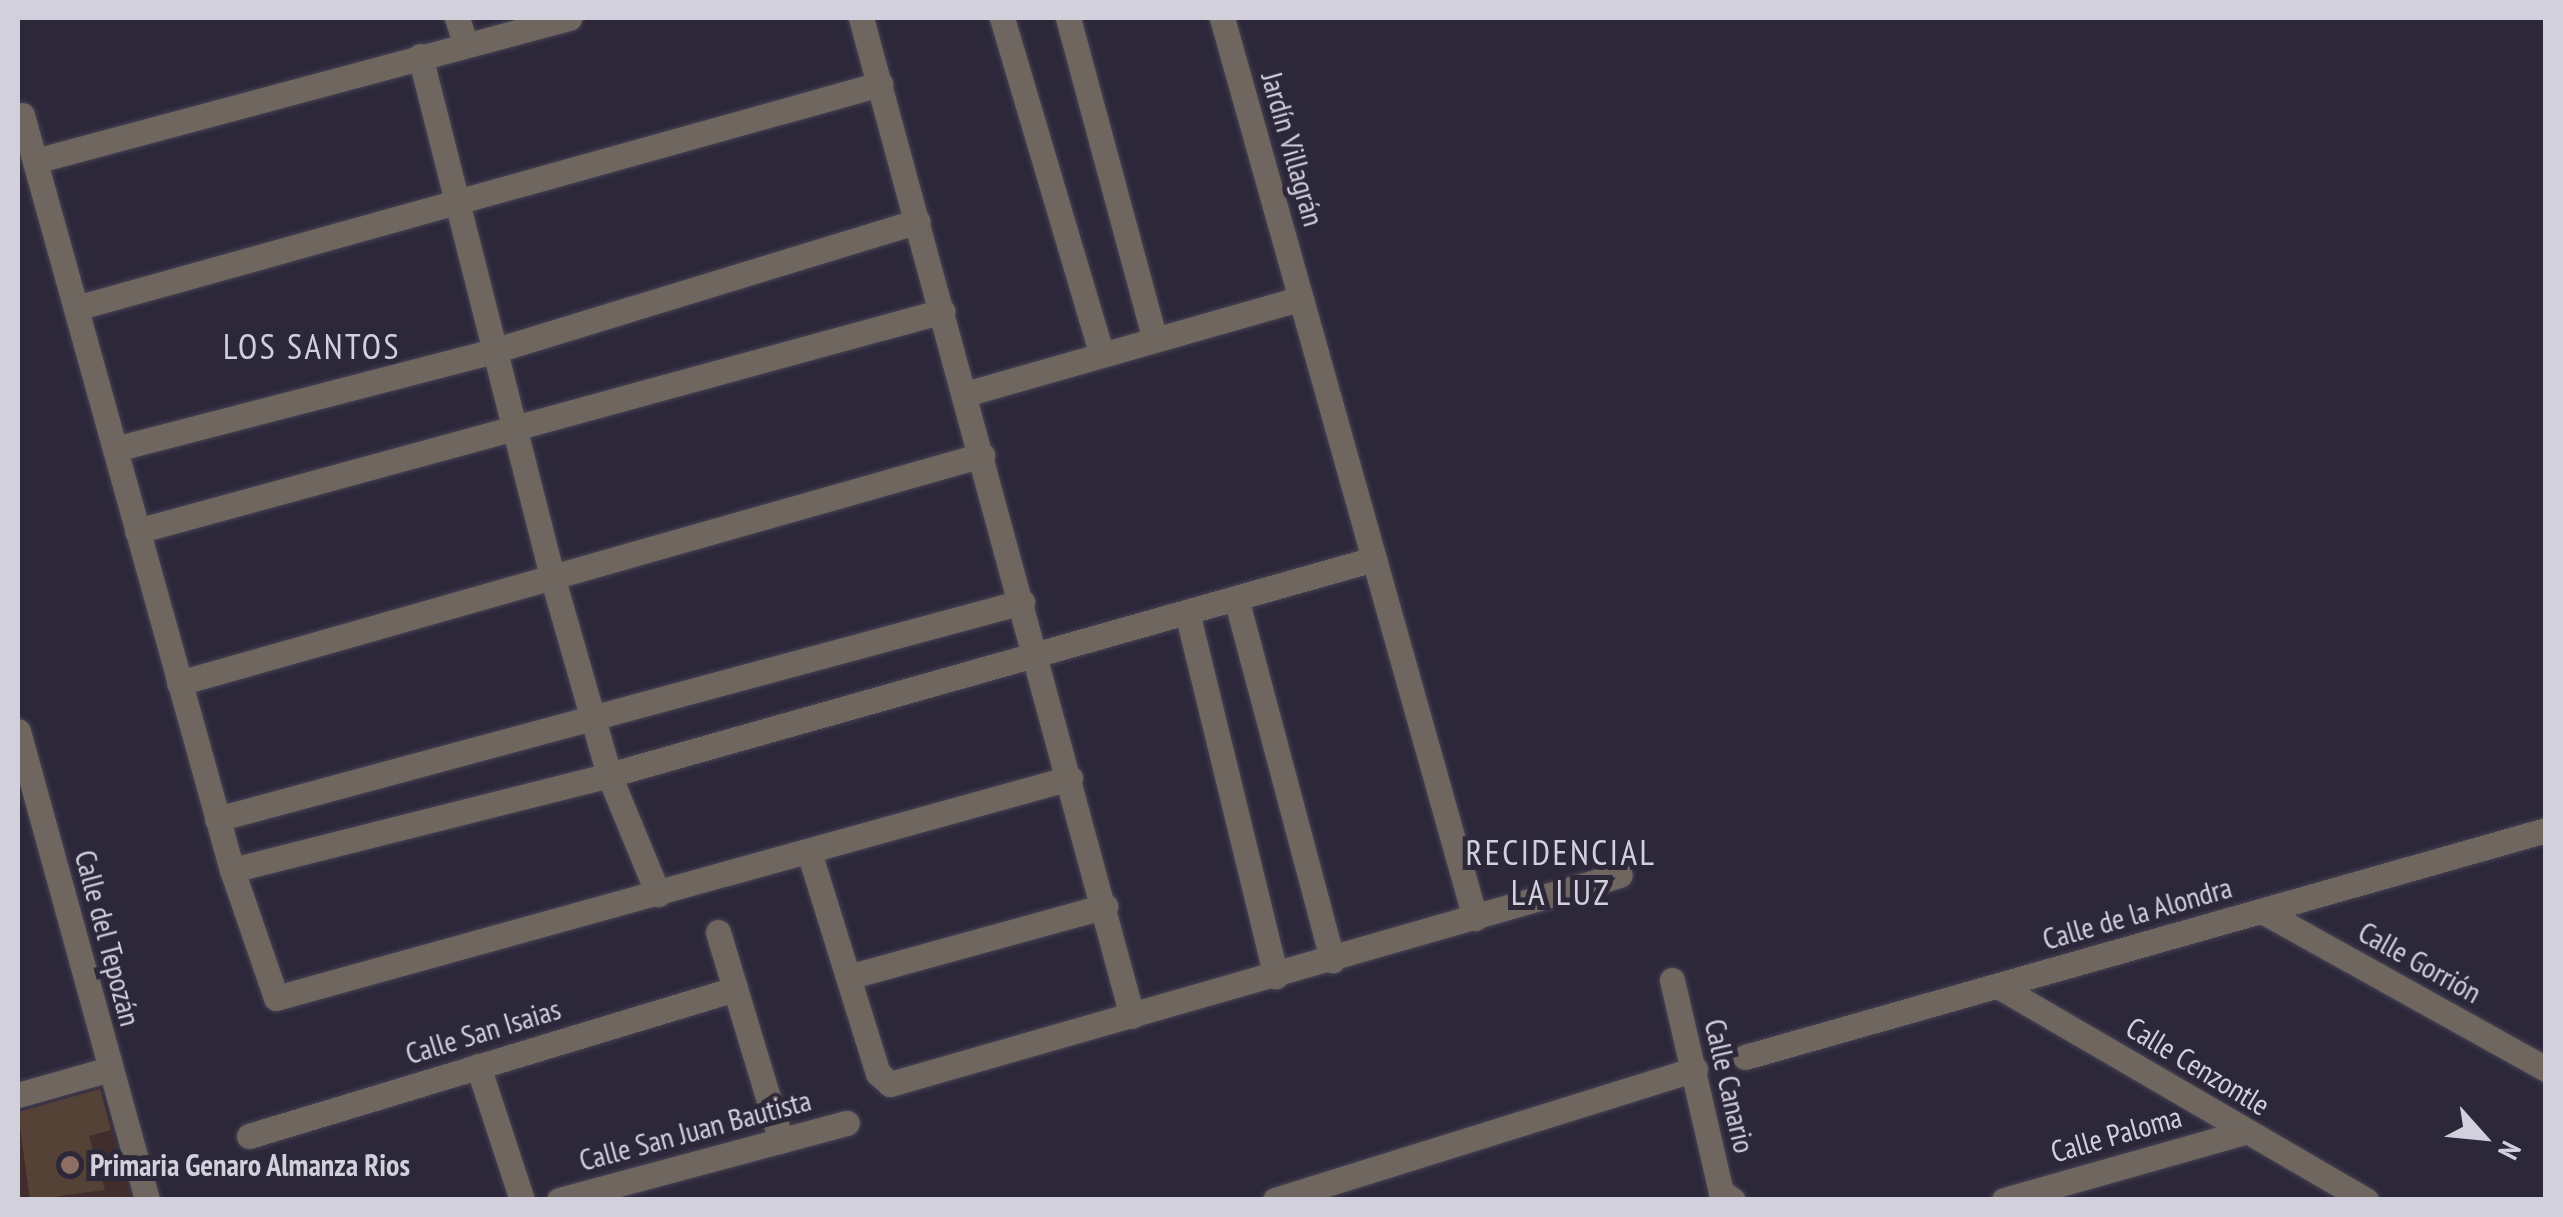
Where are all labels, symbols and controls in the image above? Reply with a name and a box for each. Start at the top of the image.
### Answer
street label: Jardín Villagrán [1254,68,1332,230]
district label: LOS SANTOS [223,325,401,367]
district label: RECIDENCIAL LA LUZ [1466,831,1656,913]
street label: Calle del Tepozán [67,846,149,1030]
street label: Calle de la Alondra [2038,869,2236,957]
street label: Calle Gorrión [2352,914,2488,1010]
street label: Calle San Isaias [401,990,565,1072]
street label: Calle Cenzontle [2120,1009,2276,1123]
street label: Calle Canario [1697,1016,1763,1156]
street label: Calle San Juan Bautista [575,1082,815,1178]
north arrow [2433,1087,2533,1187]
street label: Calle Paloma [2046,1098,2186,1170]
text: N [2490,1136,2530,1166]
place label: Primaria Genaro Almanza Rios [90,1147,411,1183]
marker: Primaria Genaro Almanza Rios [59,1154,81,1176]

